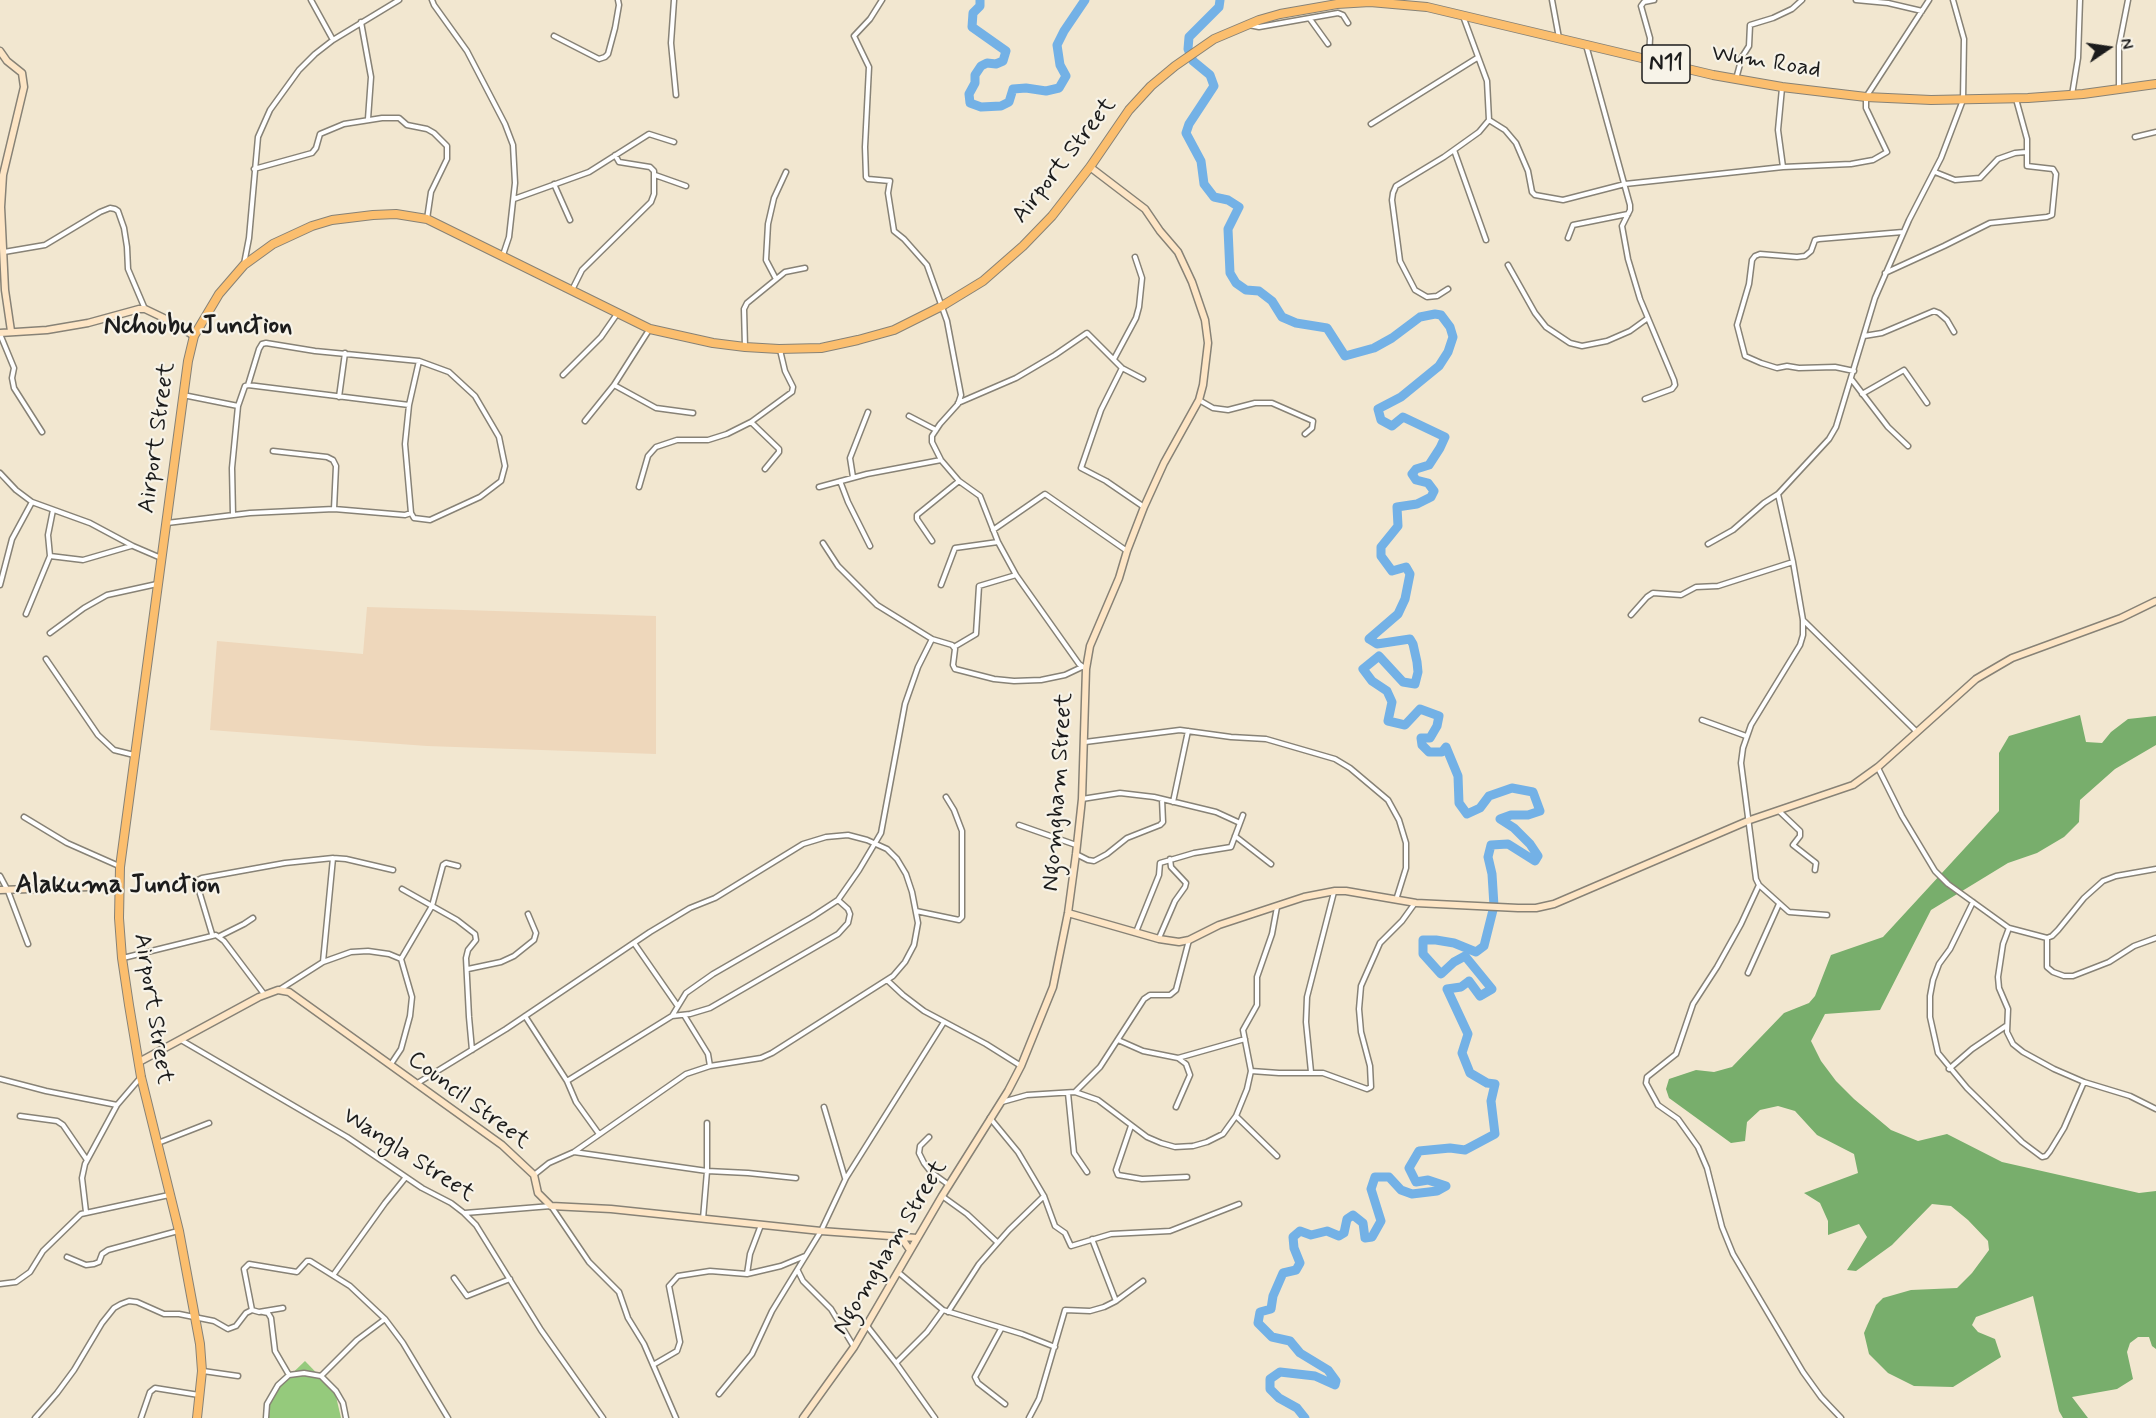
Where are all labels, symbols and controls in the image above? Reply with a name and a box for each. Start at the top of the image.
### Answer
north arrow [2078,18,2138,78]
text: N [2115,36,2137,51]
street label: Wum Road [1709,40,1823,86]
road number: N11 [1642,45,1690,83]
street label: Airport Street [1007,92,1123,230]
district label: Nchoubu Junction [104,312,292,344]
street label: Airport Street [133,361,183,515]
street label: Ngomgham Street [1038,692,1080,892]
district label: Alakuma Junction [16,871,220,903]
street label: Airport Street [126,932,178,1086]
street label: Council Street [401,1046,535,1156]
street label: Wangla Street [336,1102,480,1210]
street label: Ngomgham Street [827,1155,955,1341]

